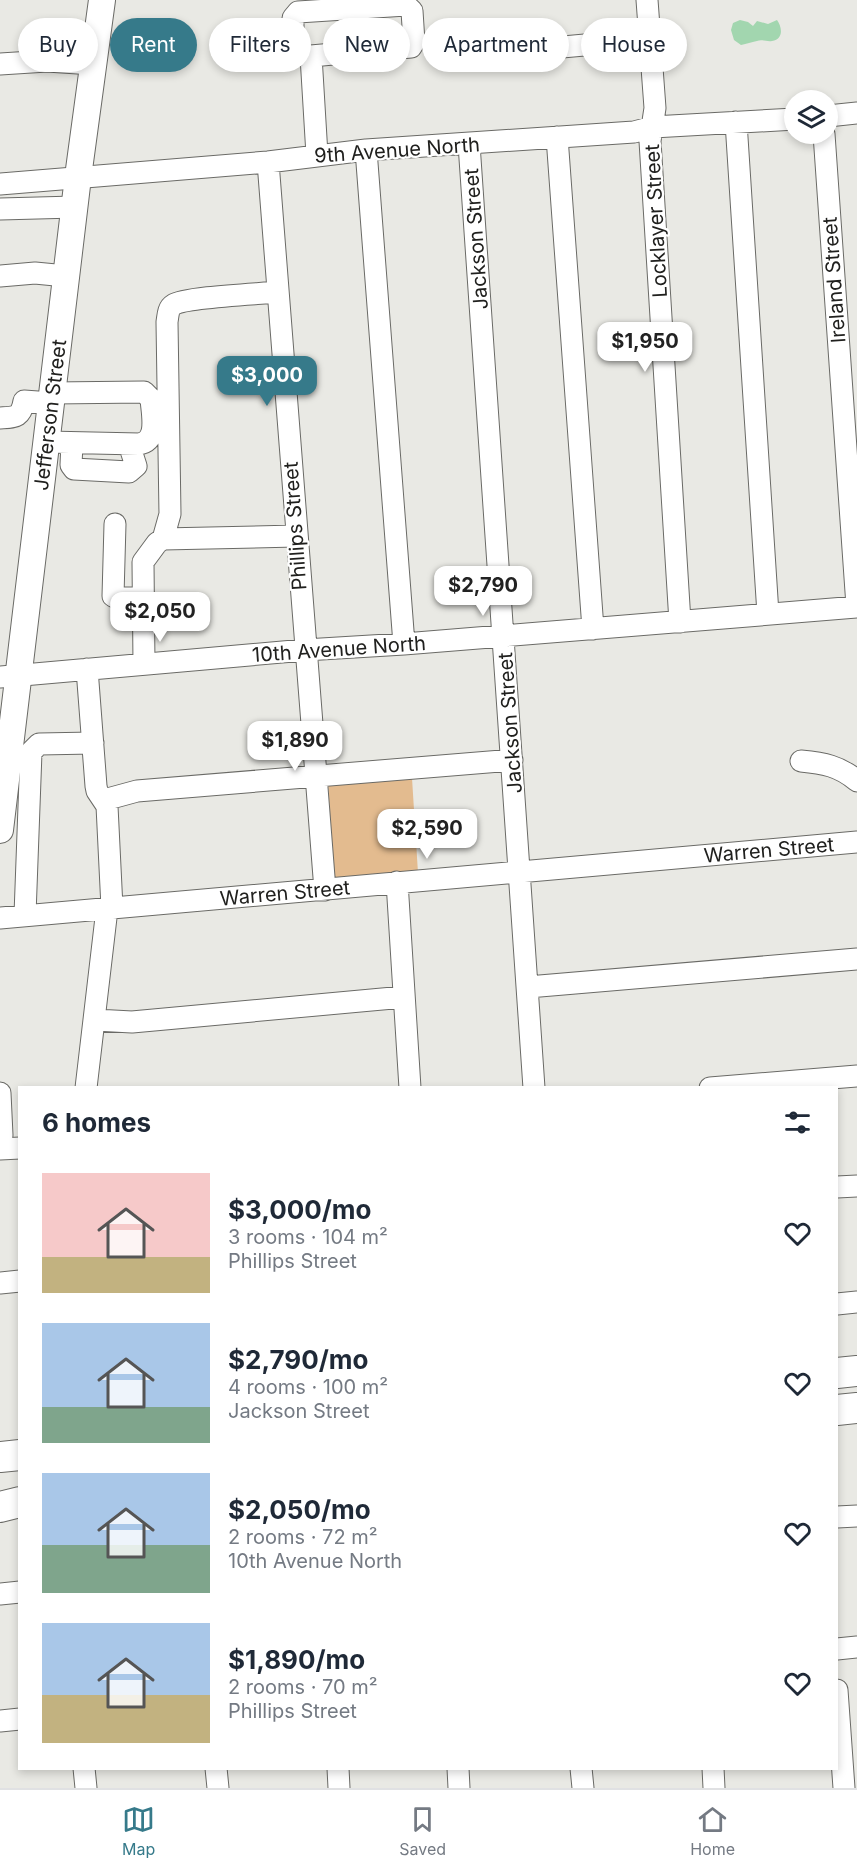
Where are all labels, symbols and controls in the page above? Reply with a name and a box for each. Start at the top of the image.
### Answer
chip: Buy [18,18,98,72]
chip: Rent [110,18,197,72]
chip: Filters [209,18,311,72]
chip: New [323,18,410,72]
chip: Apartment [422,18,569,72]
chip: House [581,18,687,72]
map controls [784,90,838,144]
button: layers [784,90,838,144]
street label: 9th Avenue North [313,132,481,168]
street label: Locklayer Street [640,143,672,298]
street label: Jackson Street [459,167,493,310]
street label: Ireland Street [818,216,850,344]
pin: $1,950 [596,322,694,373]
text: $1,950 [611,329,679,353]
street label: Jefferson Street [29,338,71,492]
pin: $3,000 [218,356,316,407]
text: $3,000 [231,363,303,387]
street label: Phillips Street [279,460,311,591]
pin: $2,790 [434,566,532,617]
text: $2,790 [448,573,518,597]
pin: $2,050 [111,592,209,643]
text: $2,050 [124,599,196,623]
street label: 10th Avenue North [251,631,427,667]
street label: Jackson Street [493,651,527,794]
pin: $1,890 [246,721,344,772]
text: $1,890 [261,728,329,752]
pin: $2,590 [378,809,476,860]
text: $2,590 [391,816,463,840]
street label: Warren Street [703,832,836,868]
street label: Warren Street [219,875,352,911]
icon: filters [781,1106,814,1139]
text: 6 homes [42,1107,151,1138]
text: $3,000/mo [228,1194,372,1225]
icon: home [90,1197,162,1269]
icon: heart [781,1217,814,1250]
text: 3 rooms · 104 m² [228,1225,388,1249]
text: Phillips Street [228,1249,357,1273]
text: $2,790/mo [228,1344,368,1375]
icon: home [90,1347,162,1419]
icon: heart [781,1367,814,1400]
text: 4 rooms · 100 m² [228,1375,388,1399]
text: Jackson Street [228,1399,369,1423]
text: $2,050/mo [228,1494,371,1525]
icon: home [90,1497,162,1569]
icon: heart [781,1517,814,1550]
text: 2 rooms · 72 m² [228,1525,378,1549]
text: 10th Avenue North [228,1549,402,1573]
text: $1,890/mo [228,1644,365,1675]
icon: home [90,1647,162,1719]
icon: heart [781,1667,814,1700]
text: 2 rooms · 70 m² [228,1675,378,1699]
text: Phillips Street [228,1699,357,1723]
tab: Map [122,1803,155,1859]
tab: Saved [399,1803,446,1859]
tab: Home [690,1803,735,1859]

